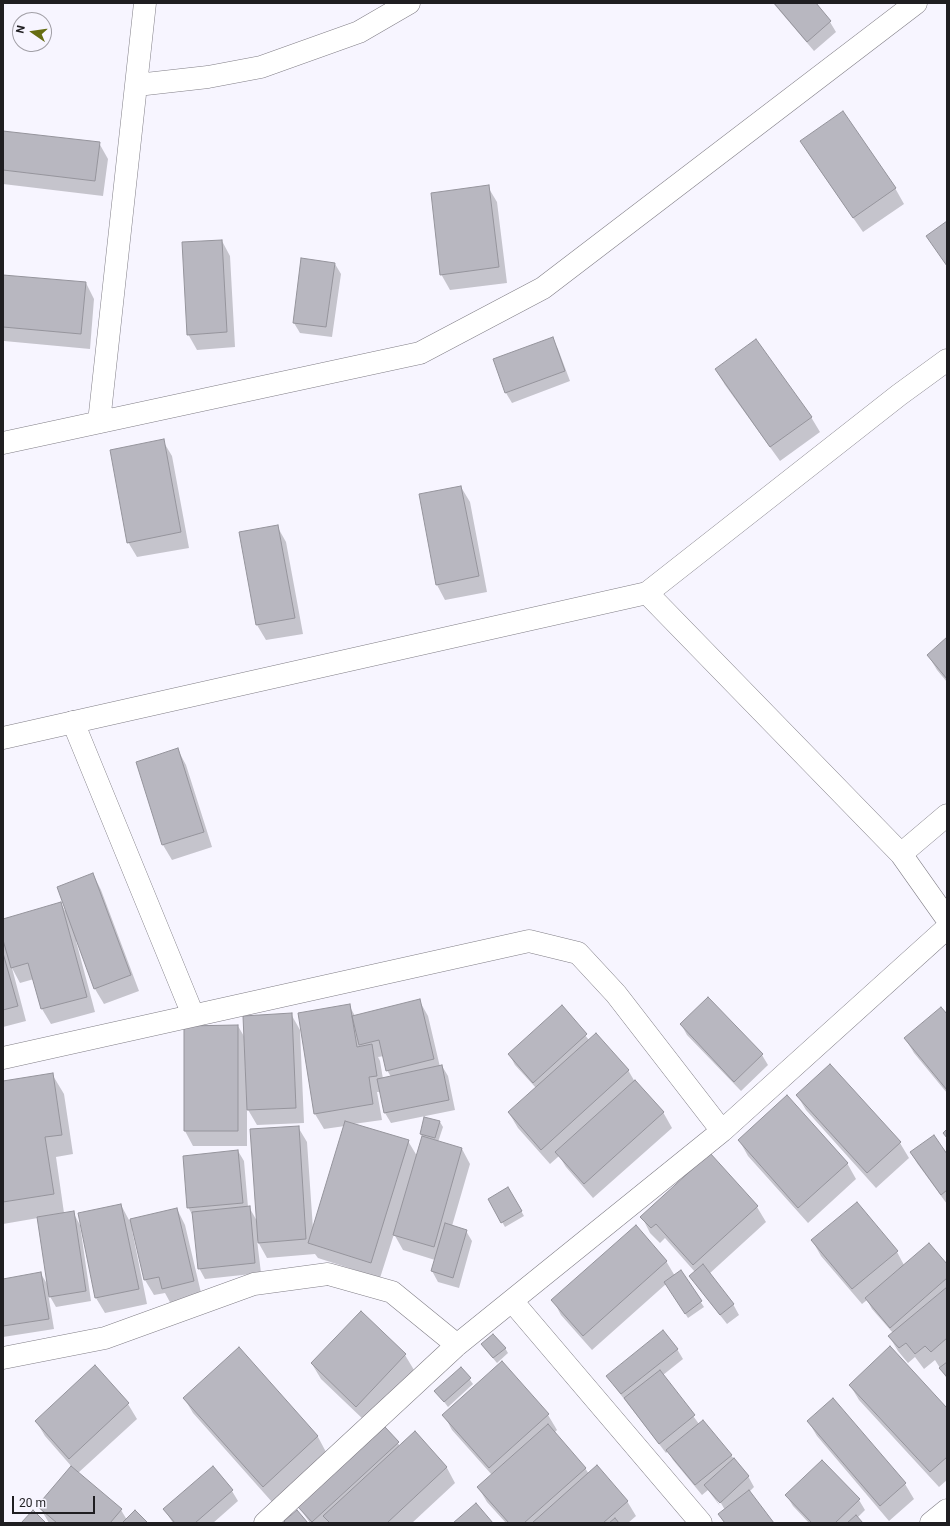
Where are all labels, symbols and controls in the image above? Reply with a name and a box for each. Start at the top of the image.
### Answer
north arrow [12,12,52,52]
text: N [14,24,28,35]
scale bar [14,1488,97,1514]
text: 20 m [19,1496,46,1510]

